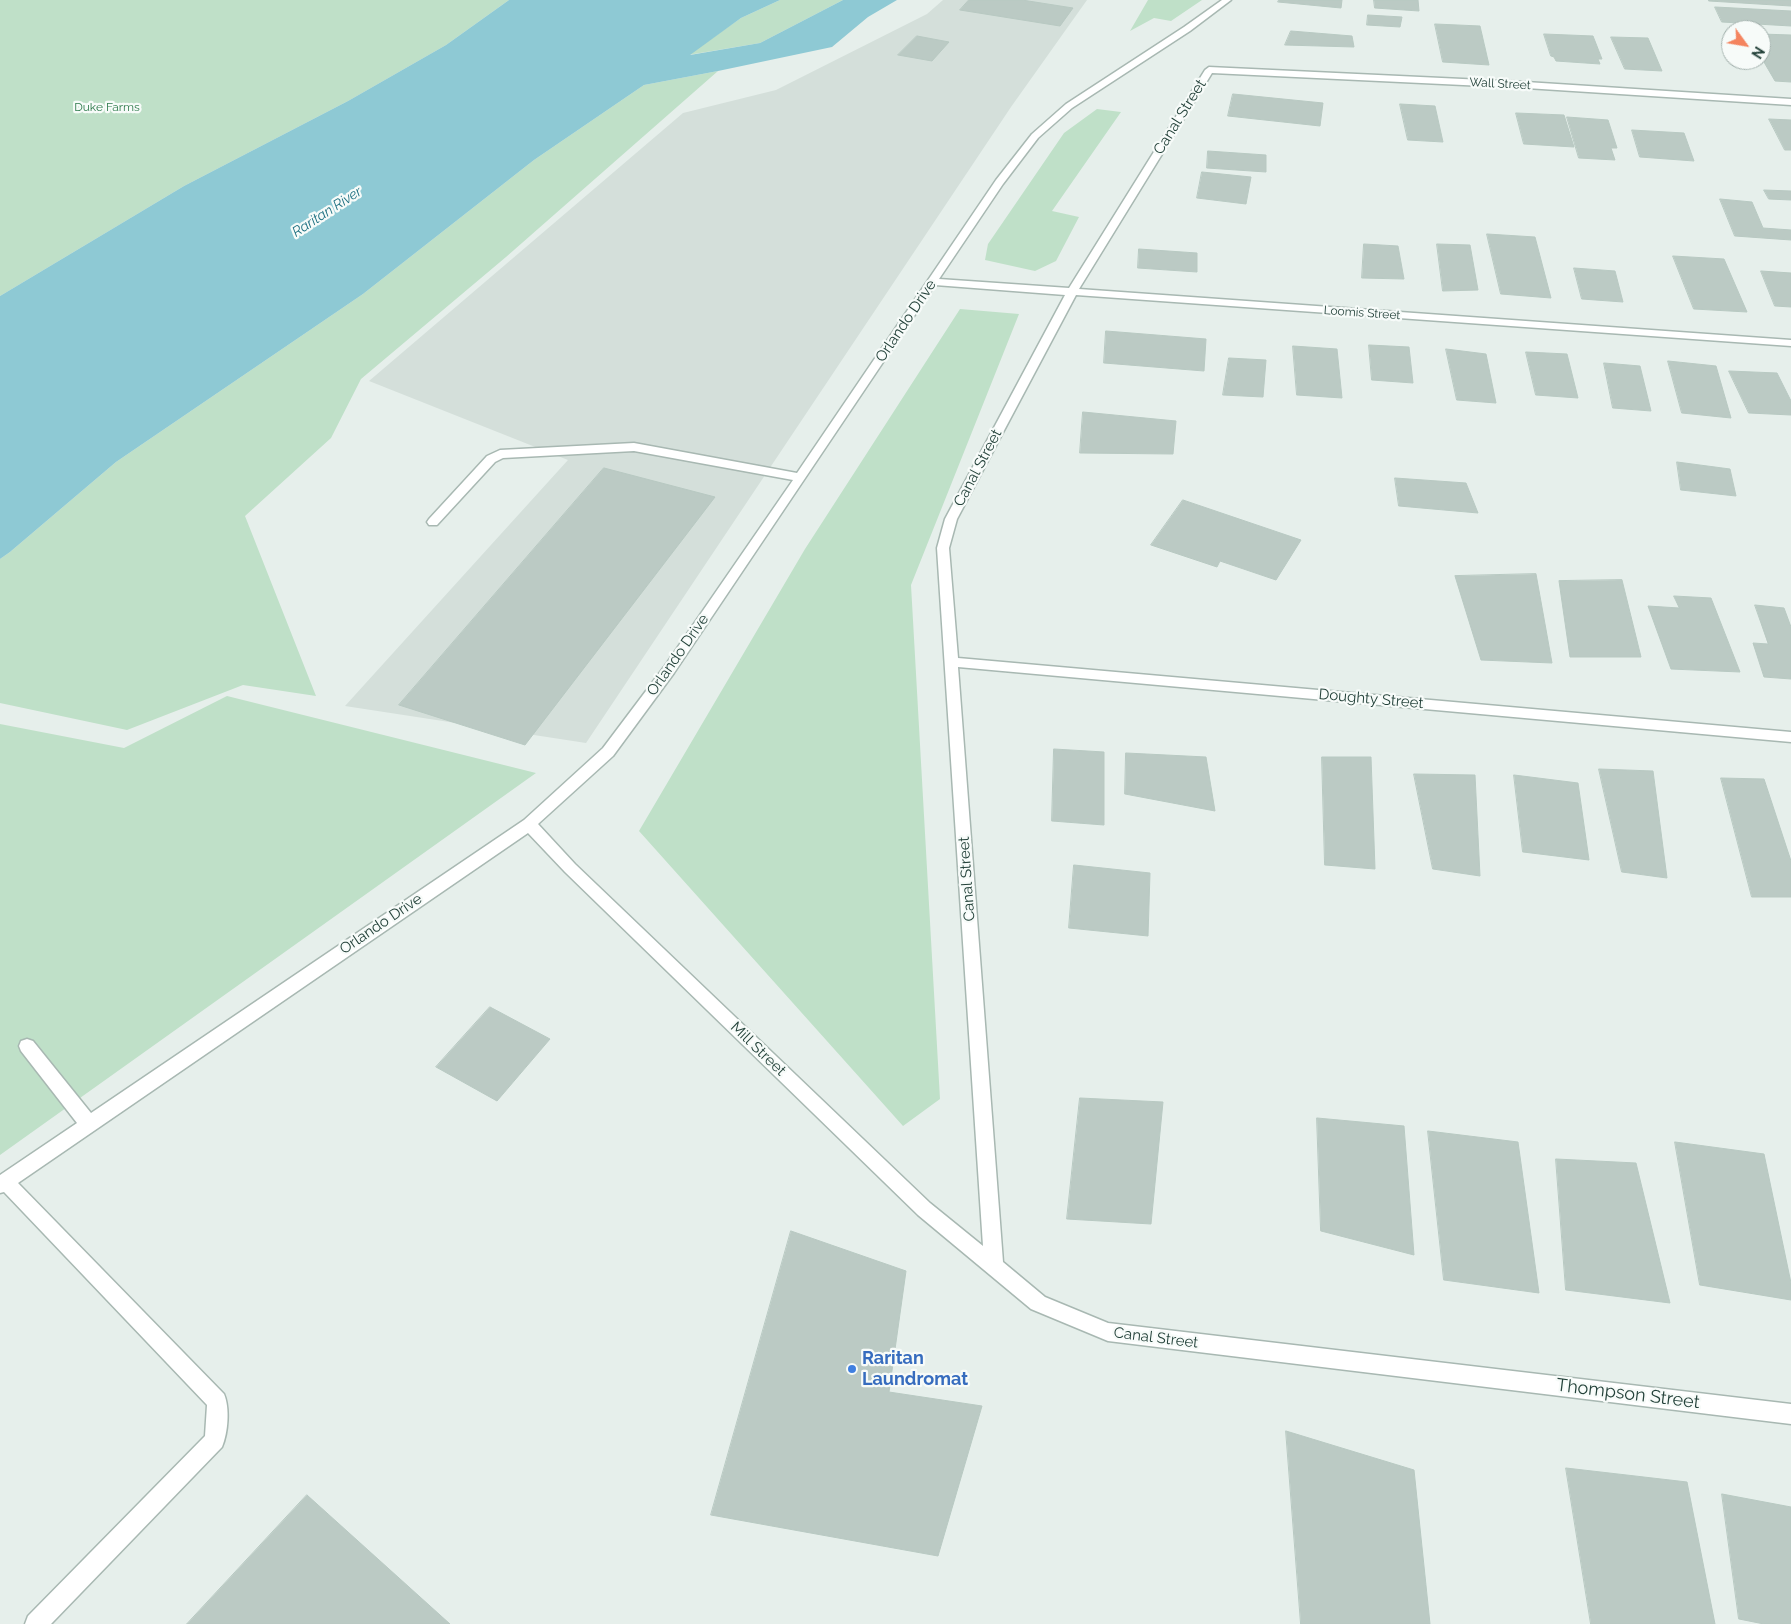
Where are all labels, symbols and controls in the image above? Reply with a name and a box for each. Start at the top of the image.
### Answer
north arrow [1721,20,1771,70]
text: N [1748,44,1767,61]
street label: Wall Street [1469,75,1531,93]
street label: Canal Street [1150,76,1210,158]
park label: Duke Farms [74,100,140,114]
water label: Raritan River [289,183,365,241]
street label: Orlando Drive [872,276,940,366]
street label: Loomis Street [1323,303,1401,323]
street label: Canal Street [950,426,1006,510]
street label: Orlando Drive [643,611,713,699]
street label: Doughty Street [1318,685,1424,713]
street label: Canal Street [955,836,979,922]
street label: Orlando Drive [336,890,426,958]
street label: Mill Street [727,1018,789,1080]
street label: Canal Street [1113,1324,1199,1352]
place label: Raritan Laundromat [862,1348,968,1390]
marker: Raritan Laundromat [846,1363,858,1375]
street label: Thompson Street [1555,1374,1701,1414]

